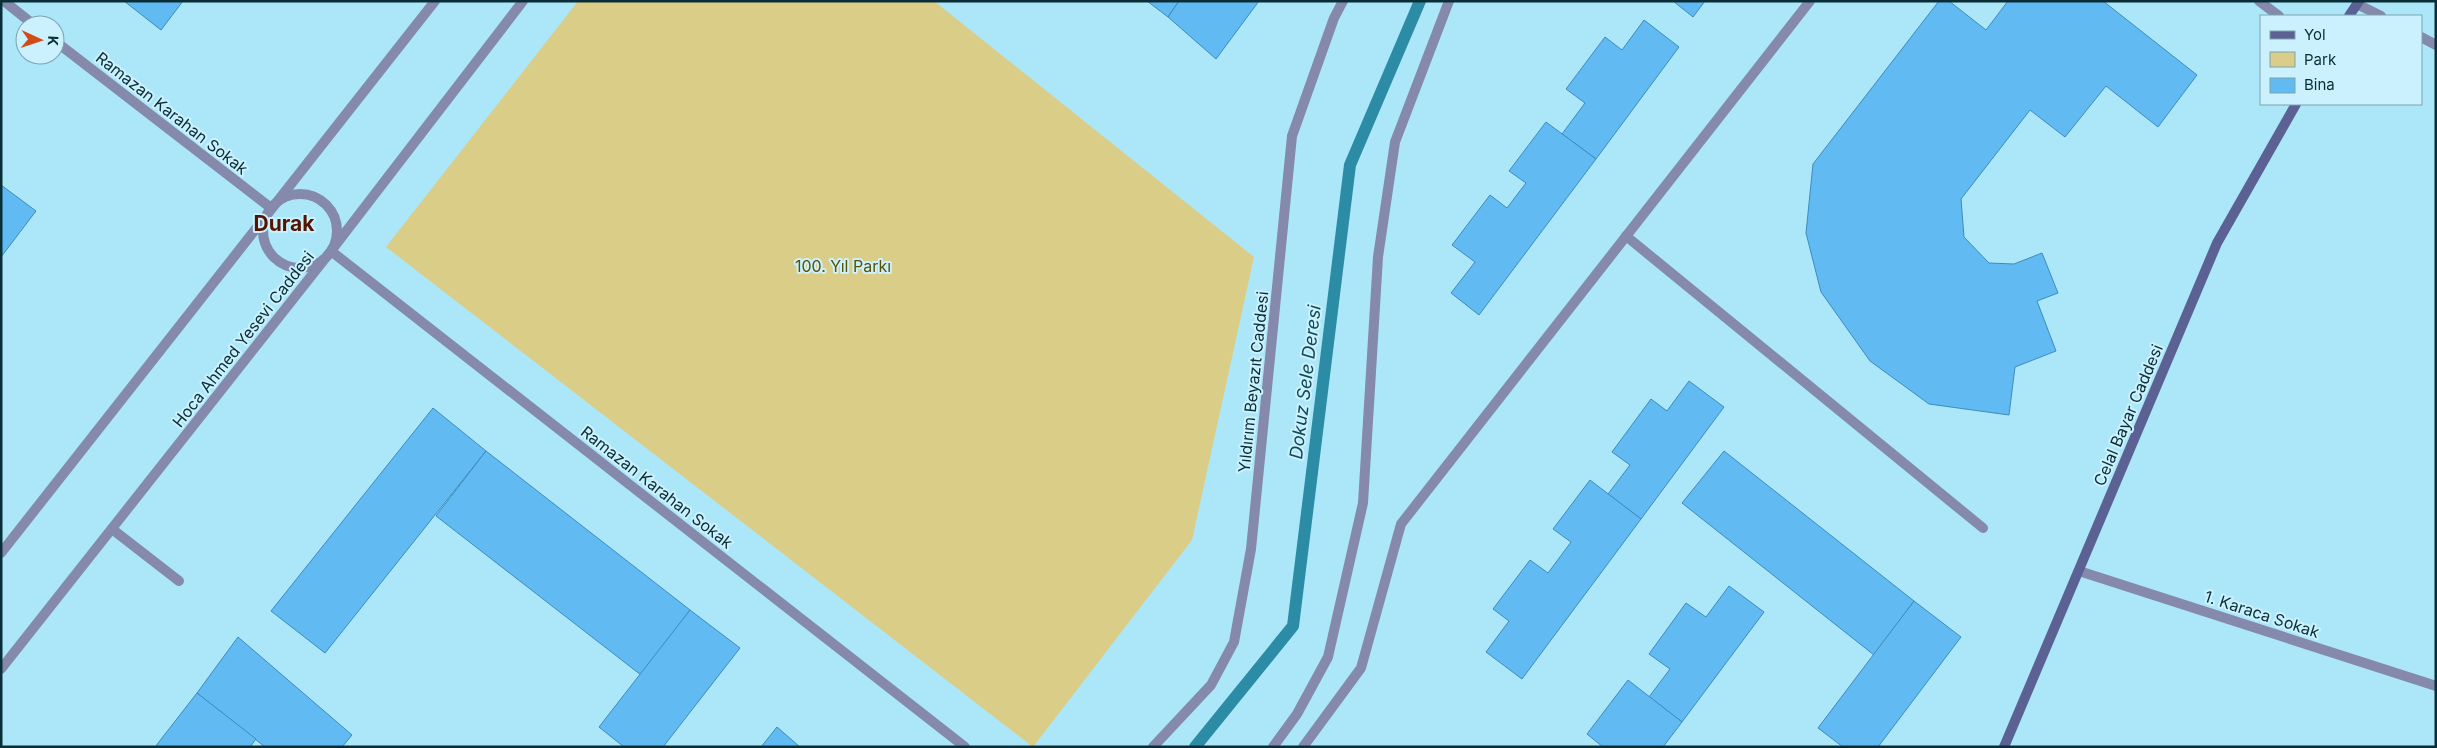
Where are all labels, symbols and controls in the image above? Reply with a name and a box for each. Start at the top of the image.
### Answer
north arrow [15,15,65,65]
legend [2260,15,2422,105]
text: Yol [2304,25,2326,44]
text: K [45,35,62,46]
street label: Ramazan Karahan Sokak [92,47,252,179]
text: Park [2304,50,2337,69]
text: Bina [2304,75,2335,94]
district label: Durak [254,211,315,236]
street label: Hoca Ahmed Yesevi Caddesi [168,247,318,431]
park label: 100. Yıl Parkı [795,256,891,276]
street label: Yıldırım Beyazıt Caddesi [1234,290,1272,474]
water label: Dokuz Sele Deresi [1285,303,1325,460]
street label: Celal Bayar Caddesi [2089,341,2167,489]
street label: Ramazan Karahan Sokak [577,421,737,553]
street label: 1. Karaca Sokak [2202,586,2322,642]

